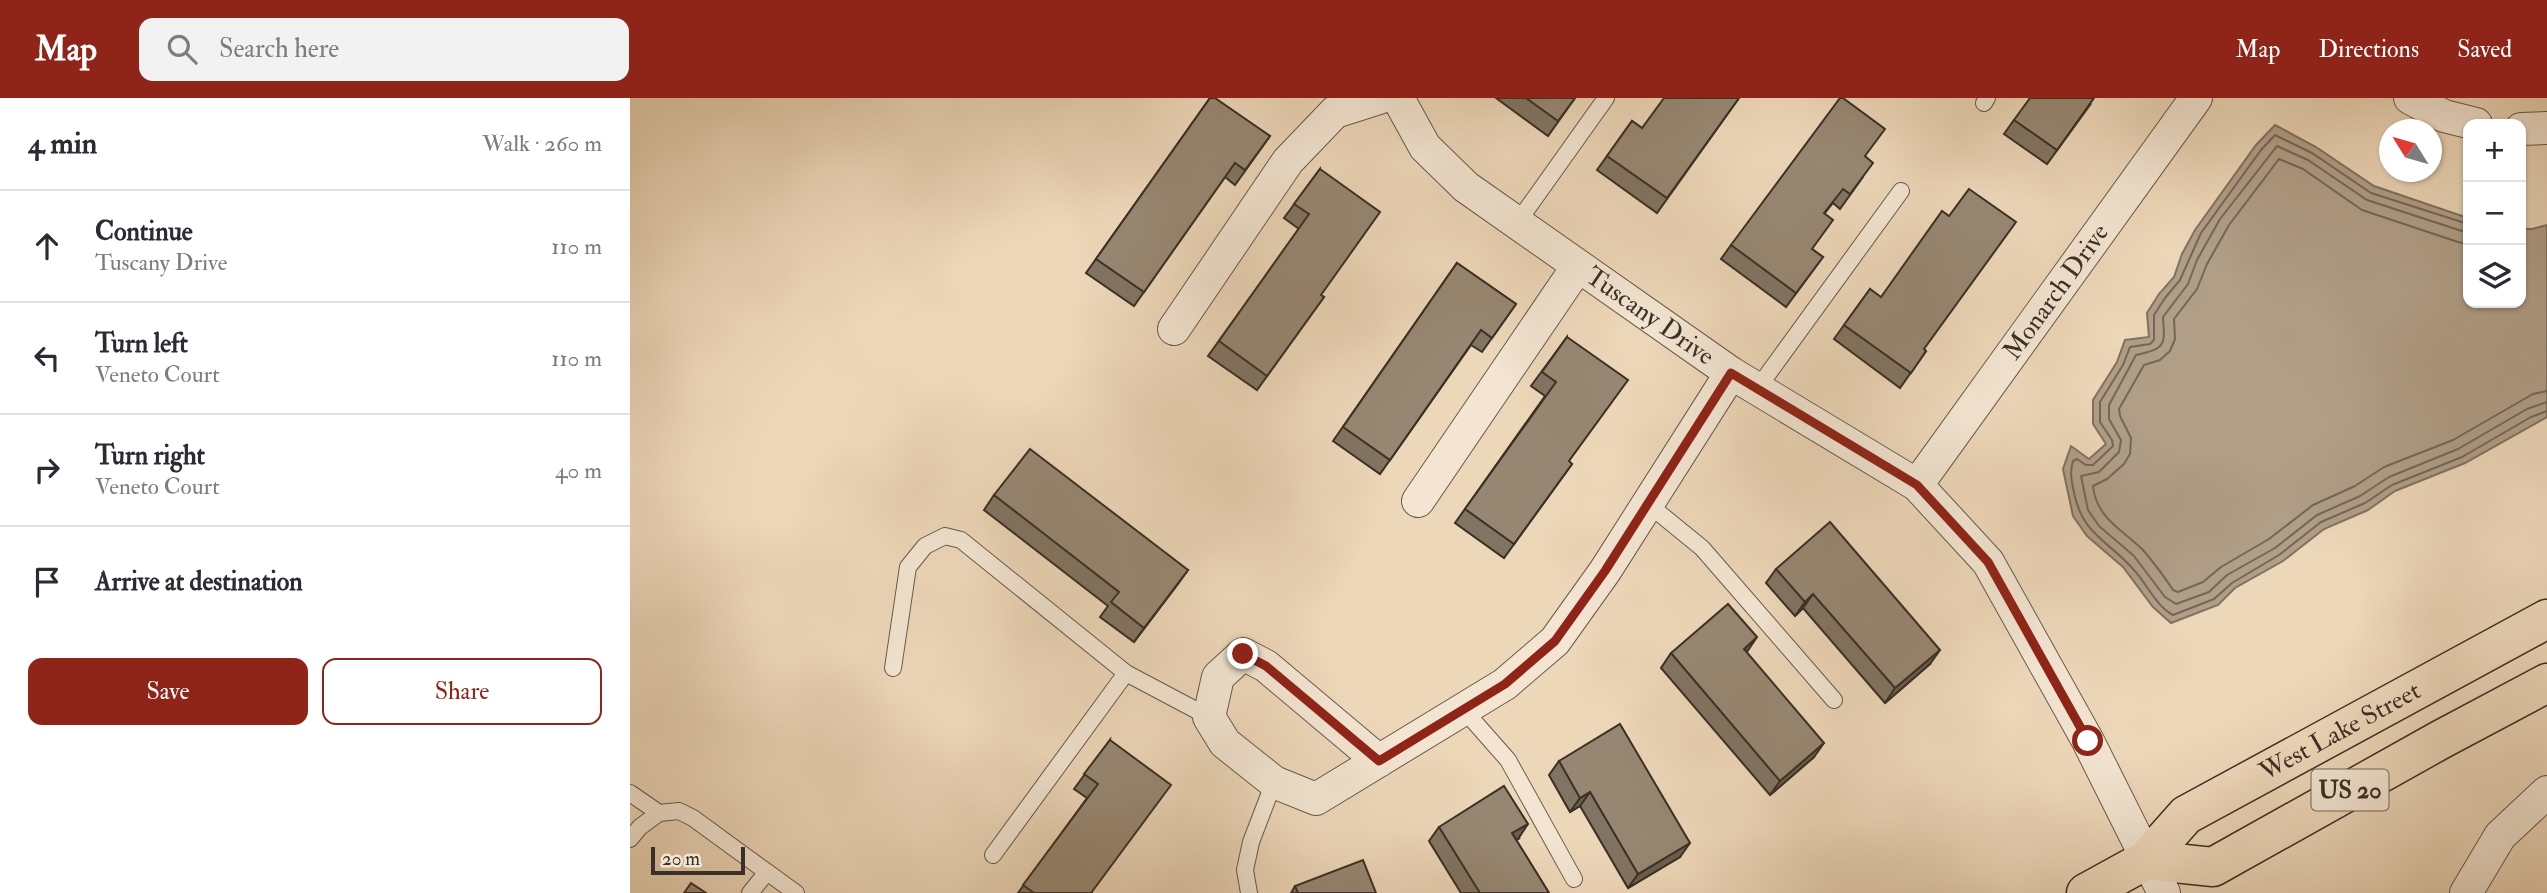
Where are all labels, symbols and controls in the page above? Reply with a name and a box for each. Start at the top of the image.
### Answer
search box [139,18,629,81]
text: Map [35,29,97,70]
icon: search [163,30,201,68]
text: Search here [219,33,339,65]
text: Map [2235,34,2280,65]
text: Directions [2318,34,2419,65]
text: Saved [2457,34,2512,65]
north arrow [2379,119,2442,182]
map controls [2463,119,2526,308]
button: + [2463,119,2526,182]
text: 4 min [28,125,97,162]
text: Walk · 260 m [482,129,602,158]
button: − [2463,182,2526,245]
text: Continue [95,216,193,248]
street label: Monarch Drive [1996,218,2116,366]
icon: ahead [28,227,66,265]
text: 110 m [551,232,602,261]
button: layers [2463,245,2526,308]
text: Tuscany Drive [95,248,227,277]
street label: Tuscany Drive [1579,260,1721,372]
text: Turn left [95,328,188,360]
icon: left [28,339,66,377]
text: 110 m [551,344,602,373]
text: Veneto Court [95,360,220,389]
text: Turn right [95,440,205,472]
icon: right [28,451,66,489]
text: 40 m [555,456,602,485]
text: Veneto Court [95,472,220,501]
icon: arrive [28,563,66,601]
text: Arrive at destination [95,566,303,598]
route end [1227,638,1258,669]
button: Save [28,658,308,725]
button: Share [322,658,602,725]
street label: West Lake Street [2253,675,2426,788]
route start [2072,725,2103,756]
road number: US 20 [2312,770,2388,810]
scale bar [651,844,746,876]
text: 20 m [662,847,700,871]

